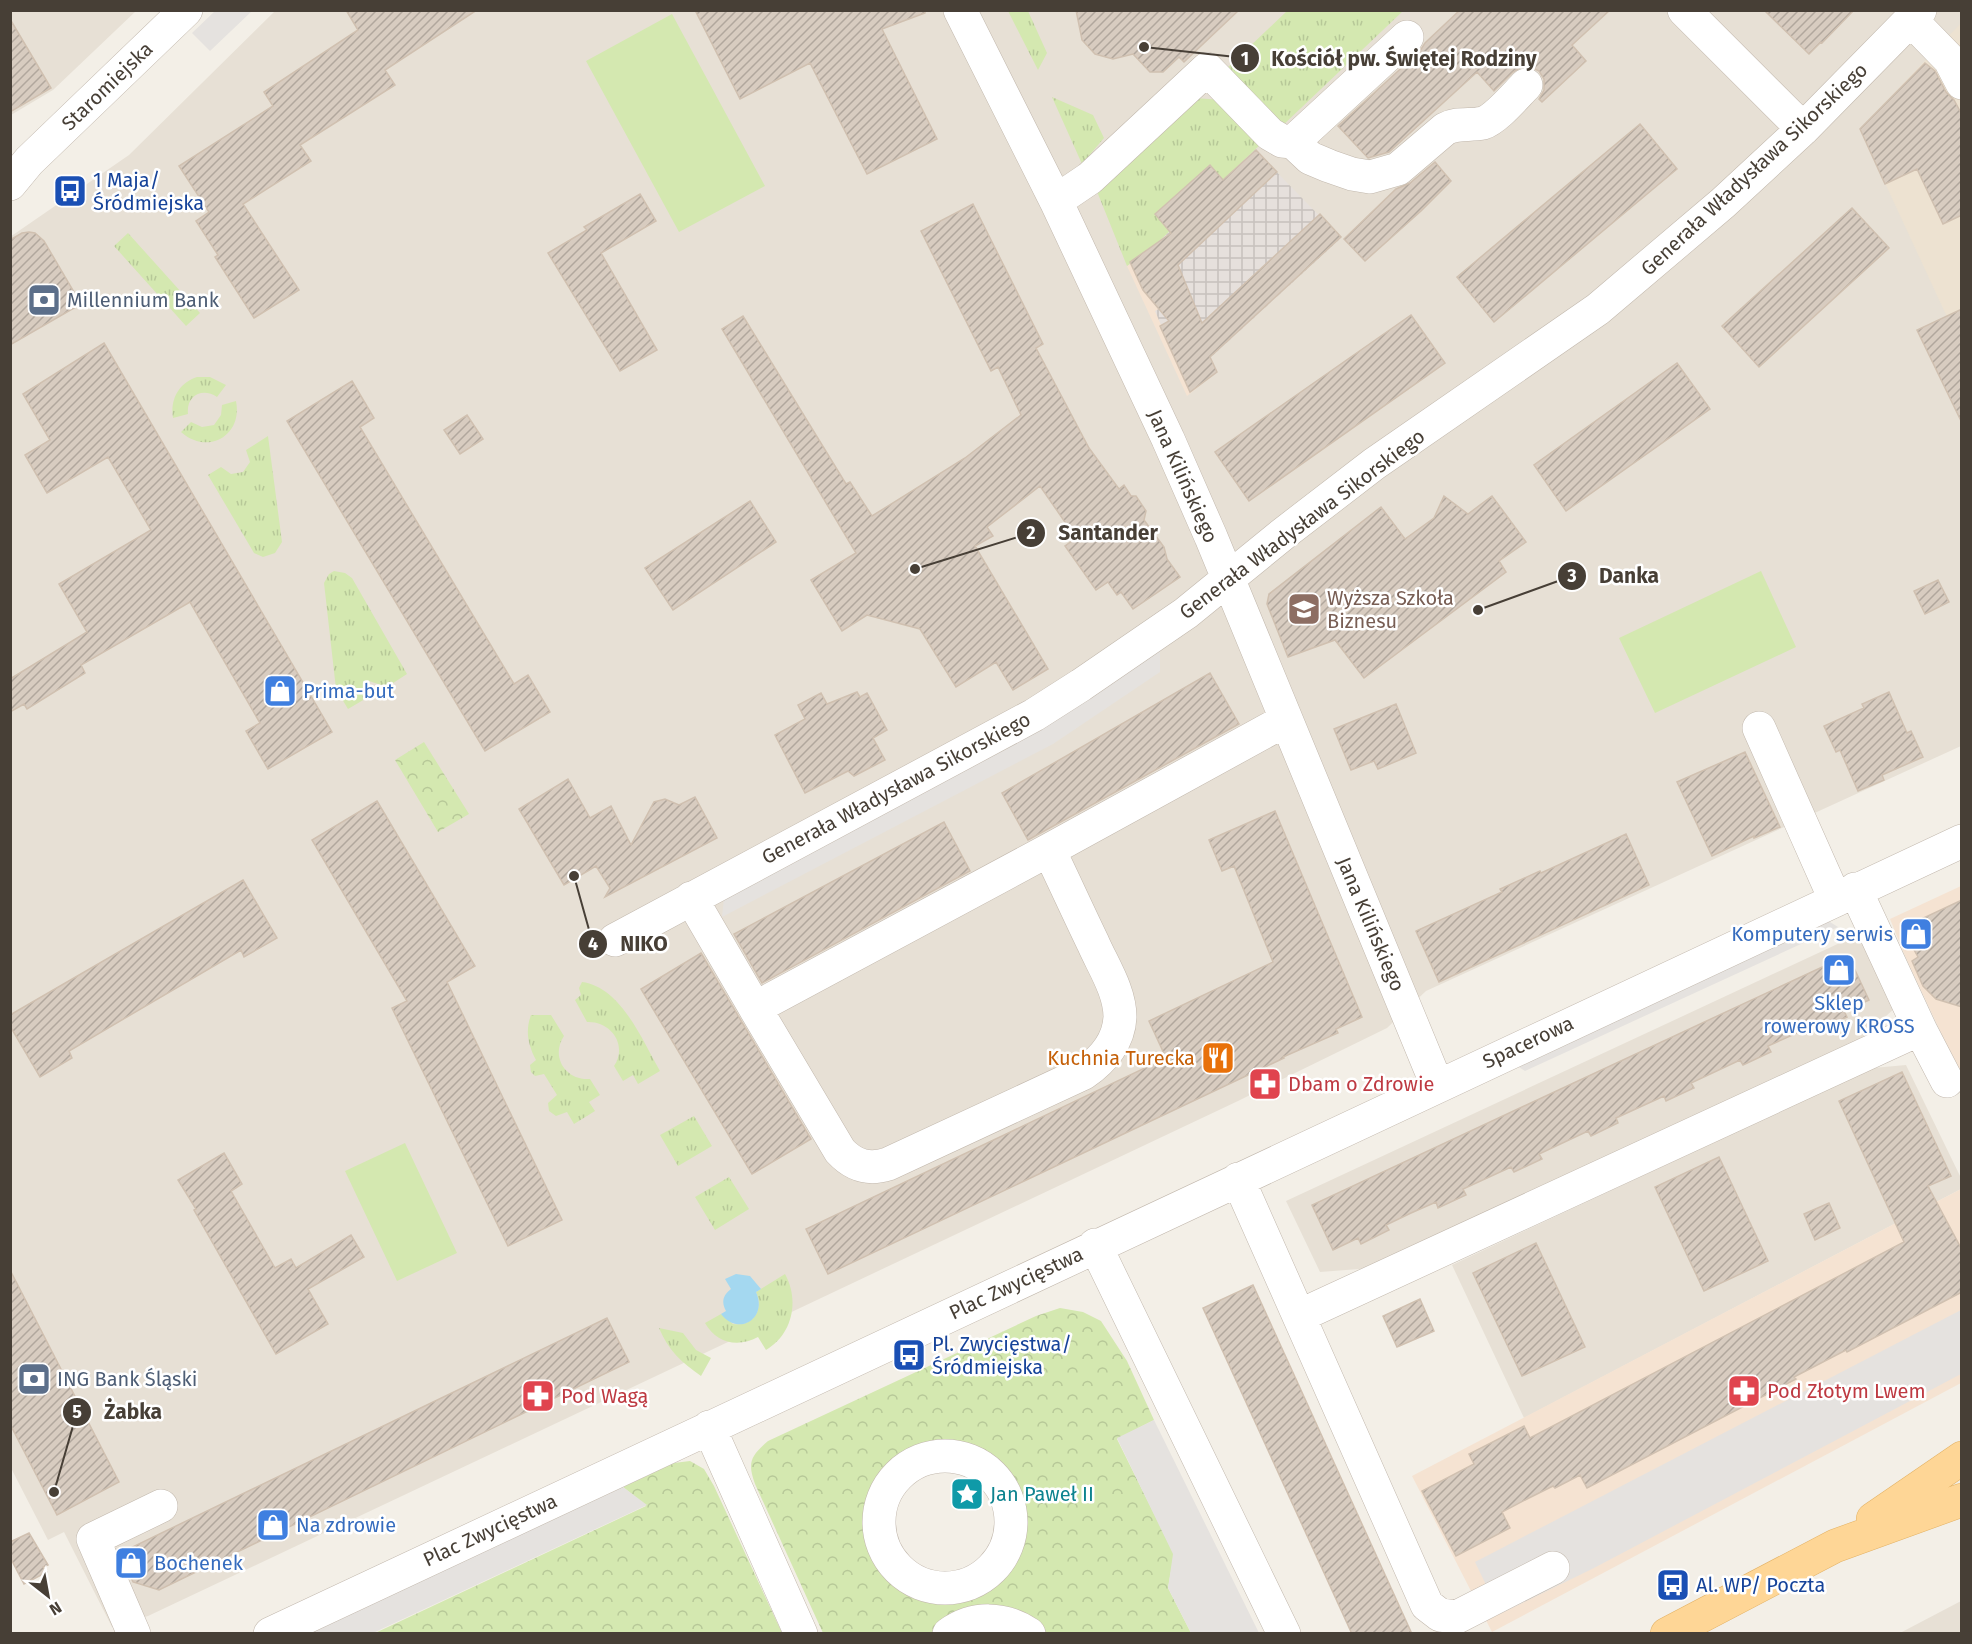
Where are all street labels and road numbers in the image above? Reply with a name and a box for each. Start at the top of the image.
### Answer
street label: Staromiejska [57,37,157,135]
street label: Generała Władysława Sikorskiego [1636,58,1872,280]
street label: Jana Kilińskiego [1143,406,1223,546]
street label: Generała Władysława Sikorskiego [1175,424,1429,624]
street label: Generała Władysława Sikorskiego [758,707,1034,869]
street label: Jana Kilińskiego [1332,853,1410,995]
street label: Spacerowa [1479,1011,1577,1073]
street label: Plac Zwycięstwa [945,1242,1087,1324]
street label: Plac Zwycięstwa [419,1489,561,1571]

